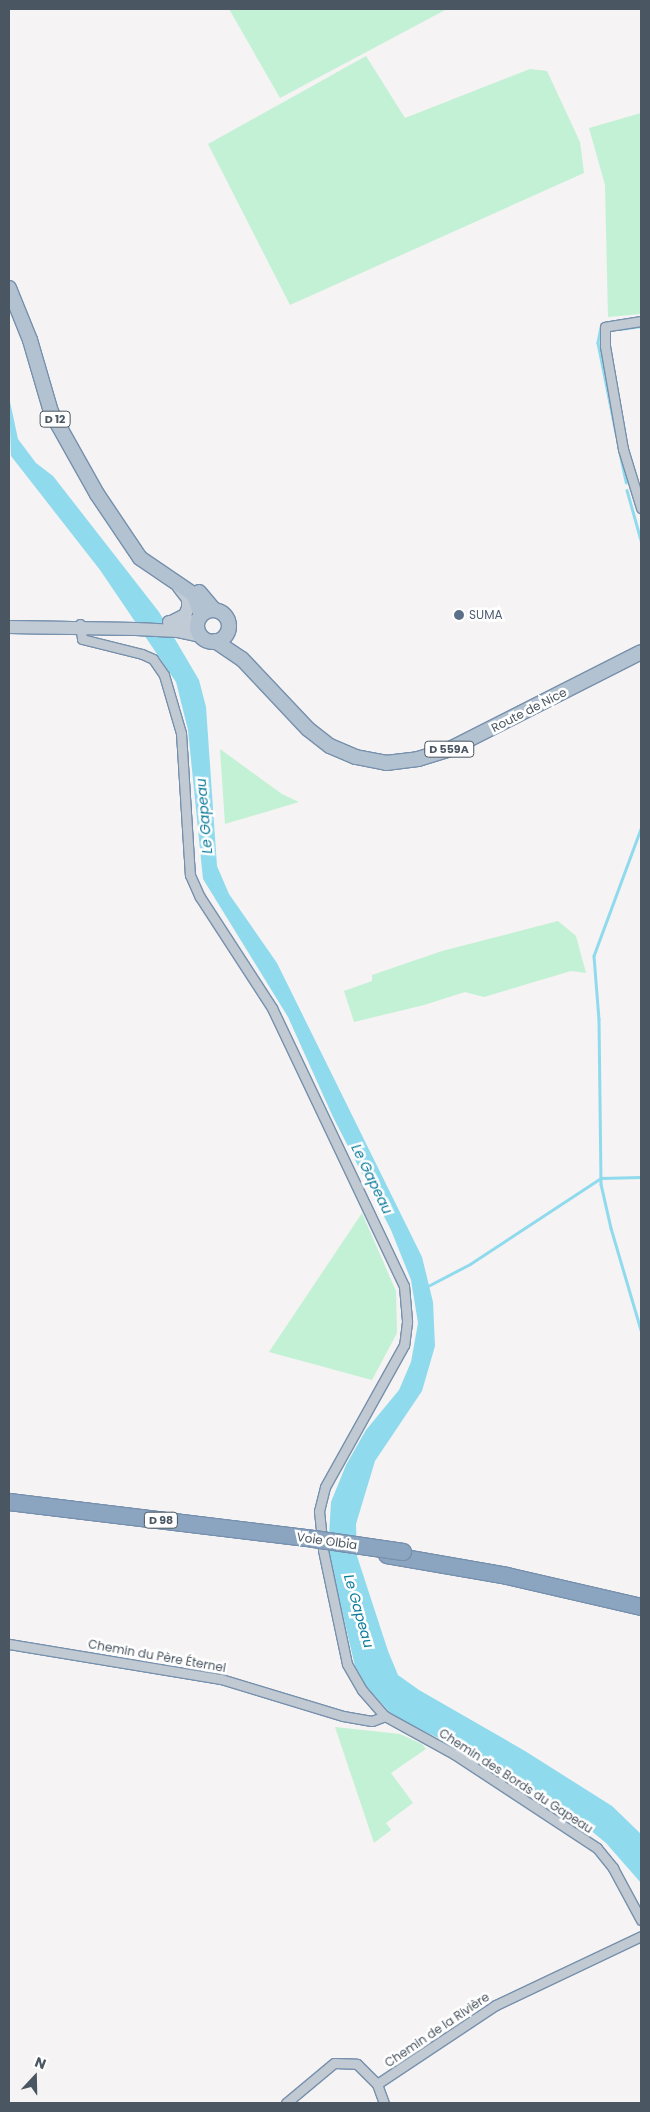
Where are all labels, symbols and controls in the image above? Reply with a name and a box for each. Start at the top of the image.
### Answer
road number: D 12 [39,410,71,428]
place label: SUMA [469,608,503,622]
marker: SUMA [453,609,465,621]
street label: Route de Nice [489,685,569,735]
road number: D 559A [424,741,474,758]
water label: Le Gapeau [192,778,216,854]
water label: Le Gapeau [348,1141,396,1217]
road number: D 98 [144,1512,178,1528]
street label: Voie Olbia [296,1530,358,1552]
water label: Le Gapeau [340,1572,378,1650]
street label: Chemin du Père Éternel [87,1637,227,1675]
street label: Chemin des Bords du Gapeau [436,1726,596,1836]
street label: Chemin de la Rivière [382,1990,492,2070]
north arrow [10,2052,60,2102]
text: N [32,2052,49,2074]

